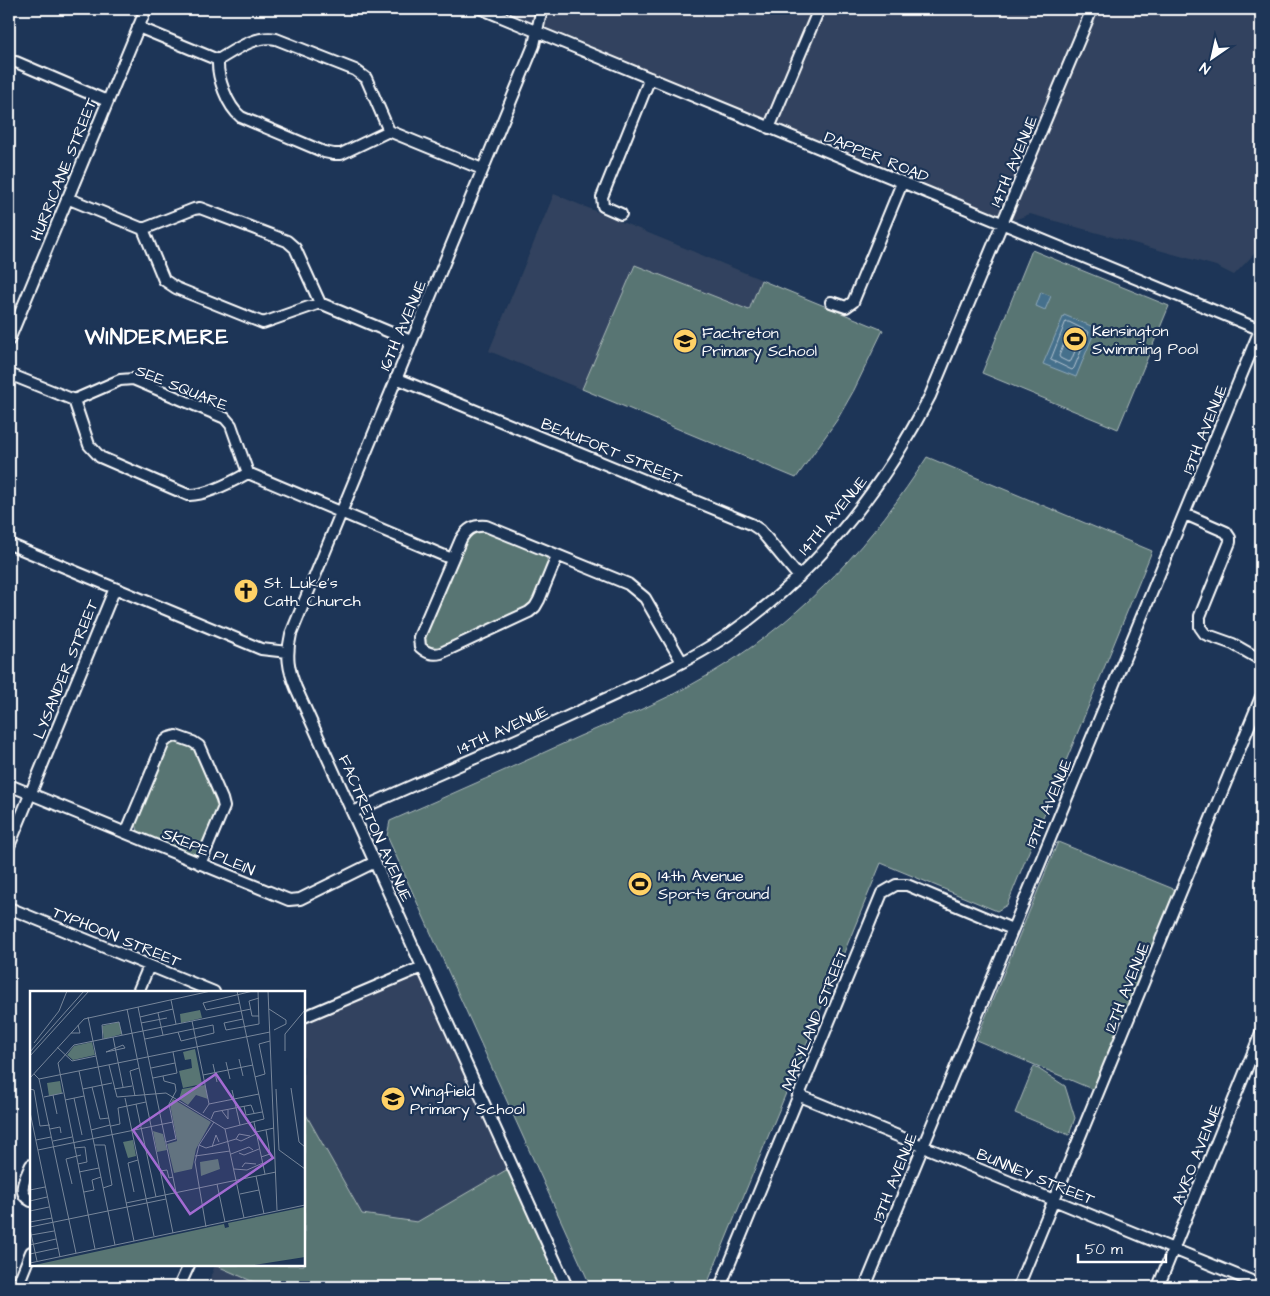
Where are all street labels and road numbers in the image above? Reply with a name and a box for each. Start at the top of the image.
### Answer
street label: HURRICANE STREET [25,95,103,244]
street label: 14TH AVENUE [985,112,1043,210]
street label: DAPPER ROAD [821,126,932,188]
street label: 16TH AVENUE [374,276,432,374]
street label: SEE SQUARE [132,359,231,417]
street label: 13TH AVENUE [1177,381,1233,477]
street label: BEAUFORT STREET [538,413,685,489]
street label: 14TH AVENUE [793,471,873,560]
street label: LYSANDER STREET [28,596,104,742]
street label: 14TH AVENUE [454,700,552,760]
street label: FACTRETON AVENUE [333,751,418,906]
street label: 13TH AVENUE [1020,755,1078,851]
street label: SKEPE PLEIN [159,823,258,881]
street label: TYPHOON STREET [49,901,184,973]
street label: 12TH AVENUE [1099,938,1155,1036]
street label: MARYLAND STREET [776,945,854,1094]
street label: AVRO AVENUE [1167,1100,1227,1208]
street label: 13TH AVENUE [867,1129,923,1225]
street label: BUNNEY STREET [973,1143,1098,1211]

